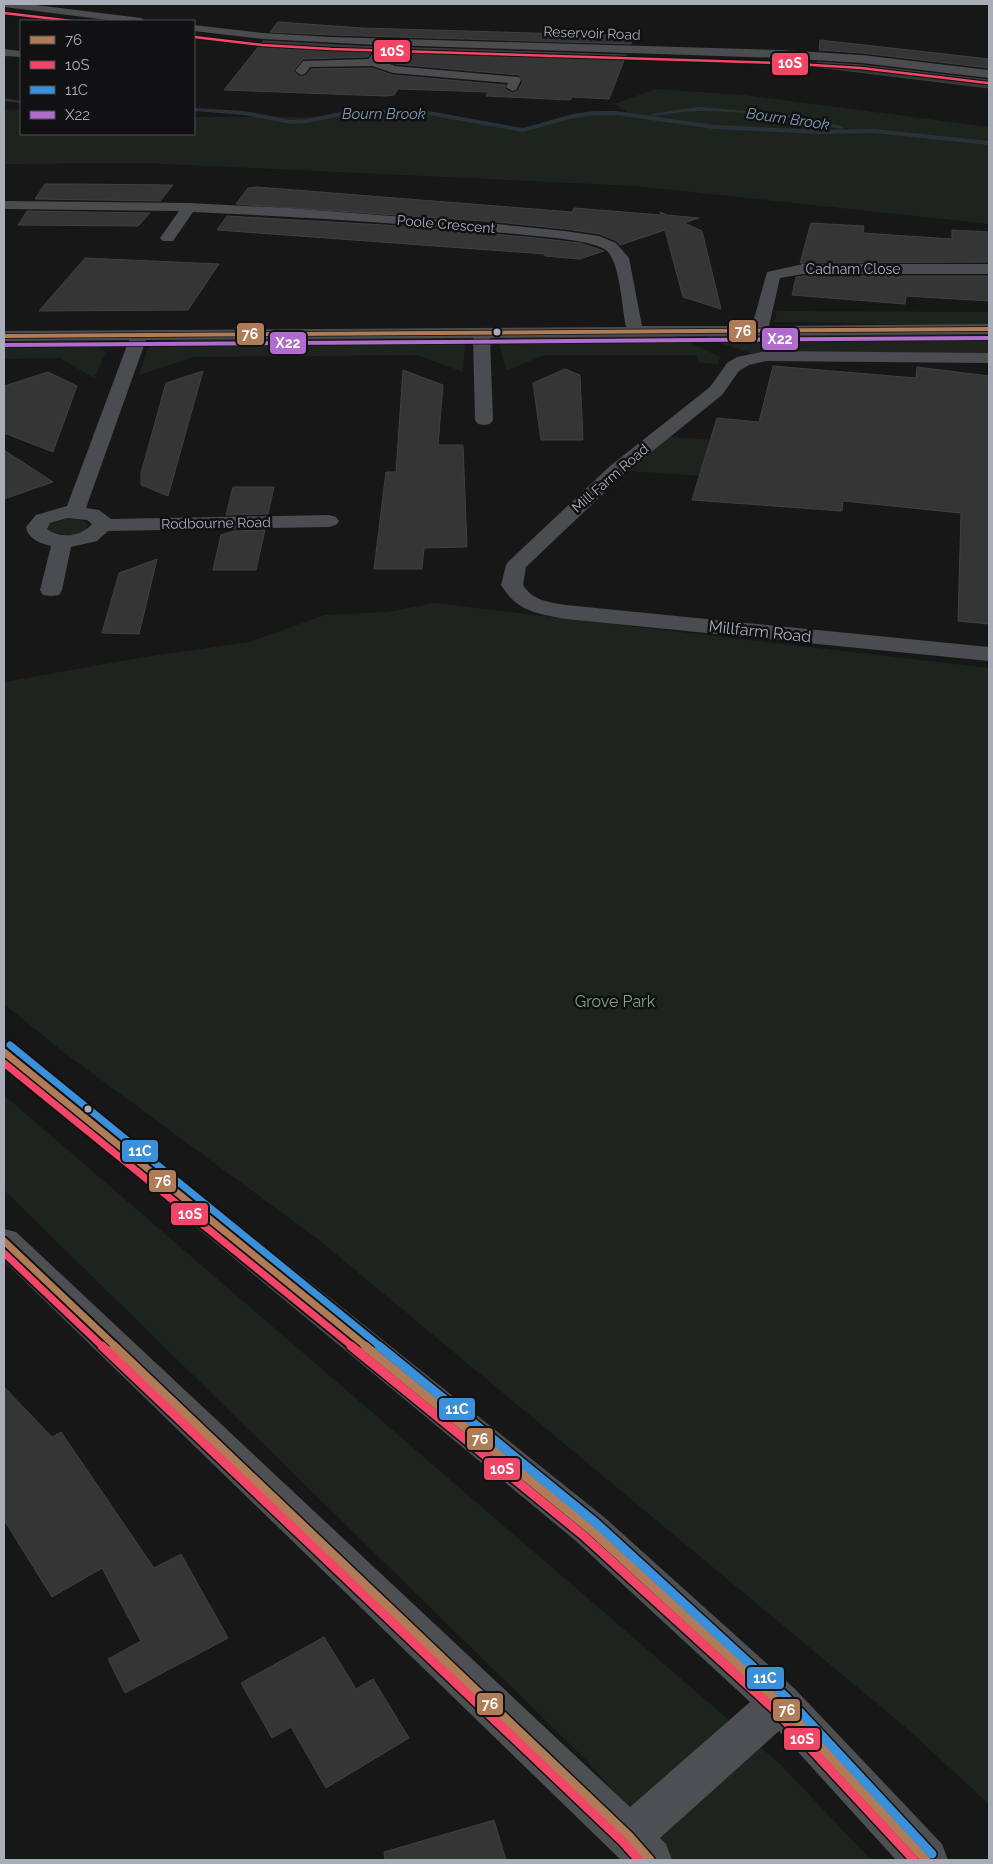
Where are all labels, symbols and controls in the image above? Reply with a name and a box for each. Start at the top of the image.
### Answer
legend [20,20,195,135]
street label: Reservoir Road [543,23,641,43]
text: 76 [65,31,82,49]
line badge: 10S [373,39,411,63]
text: 10S [380,43,404,59]
line badge: 10S [771,52,809,76]
text: 10S [778,55,802,71]
text: 10S [65,56,90,74]
text: 11C [65,81,88,99]
water label: Bourn Brook [745,104,831,134]
water label: Bourn Brook [342,105,426,123]
text: X22 [65,106,90,124]
street label: Poole Crescent [396,212,496,236]
street label: Cadnam Close [806,261,900,277]
line badge: 76 [728,319,757,343]
line badge: 76 [236,322,265,346]
text: 76 [735,323,751,339]
text: 76 [242,326,258,342]
unlabelled marker [492,327,502,337]
line badge: X22 [761,327,799,351]
line badge: X22 [269,331,307,355]
text: X22 [767,331,793,347]
text: X22 [275,335,301,351]
street label: Mill Farm Road [569,440,651,516]
street label: Rodbourne Road [161,514,271,532]
street label: Millfarm Road [708,617,812,646]
park label: Grove Park [575,992,656,1011]
unlabelled marker [83,1104,93,1114]
line badge: 11C [121,1139,159,1163]
text: 11C [128,1143,152,1159]
line badge: 76 [148,1169,177,1193]
text: 76 [155,1173,171,1189]
line badge: 10S [170,1202,209,1226]
text: 10S [178,1206,202,1222]
line badge: 11C [438,1397,476,1421]
text: 11C [445,1401,469,1417]
line badge: 76 [466,1427,494,1451]
text: 76 [472,1431,488,1447]
line badge: 10S [483,1457,521,1481]
text: 10S [490,1461,514,1477]
line badge: 11C [746,1666,785,1690]
text: 11C [753,1670,777,1686]
line badge: 76 [476,1692,504,1716]
text: 76 [482,1696,498,1712]
line badge: 76 [772,1698,801,1722]
text: 76 [779,1702,795,1718]
line badge: 10S [783,1727,821,1751]
text: 10S [790,1731,814,1747]

